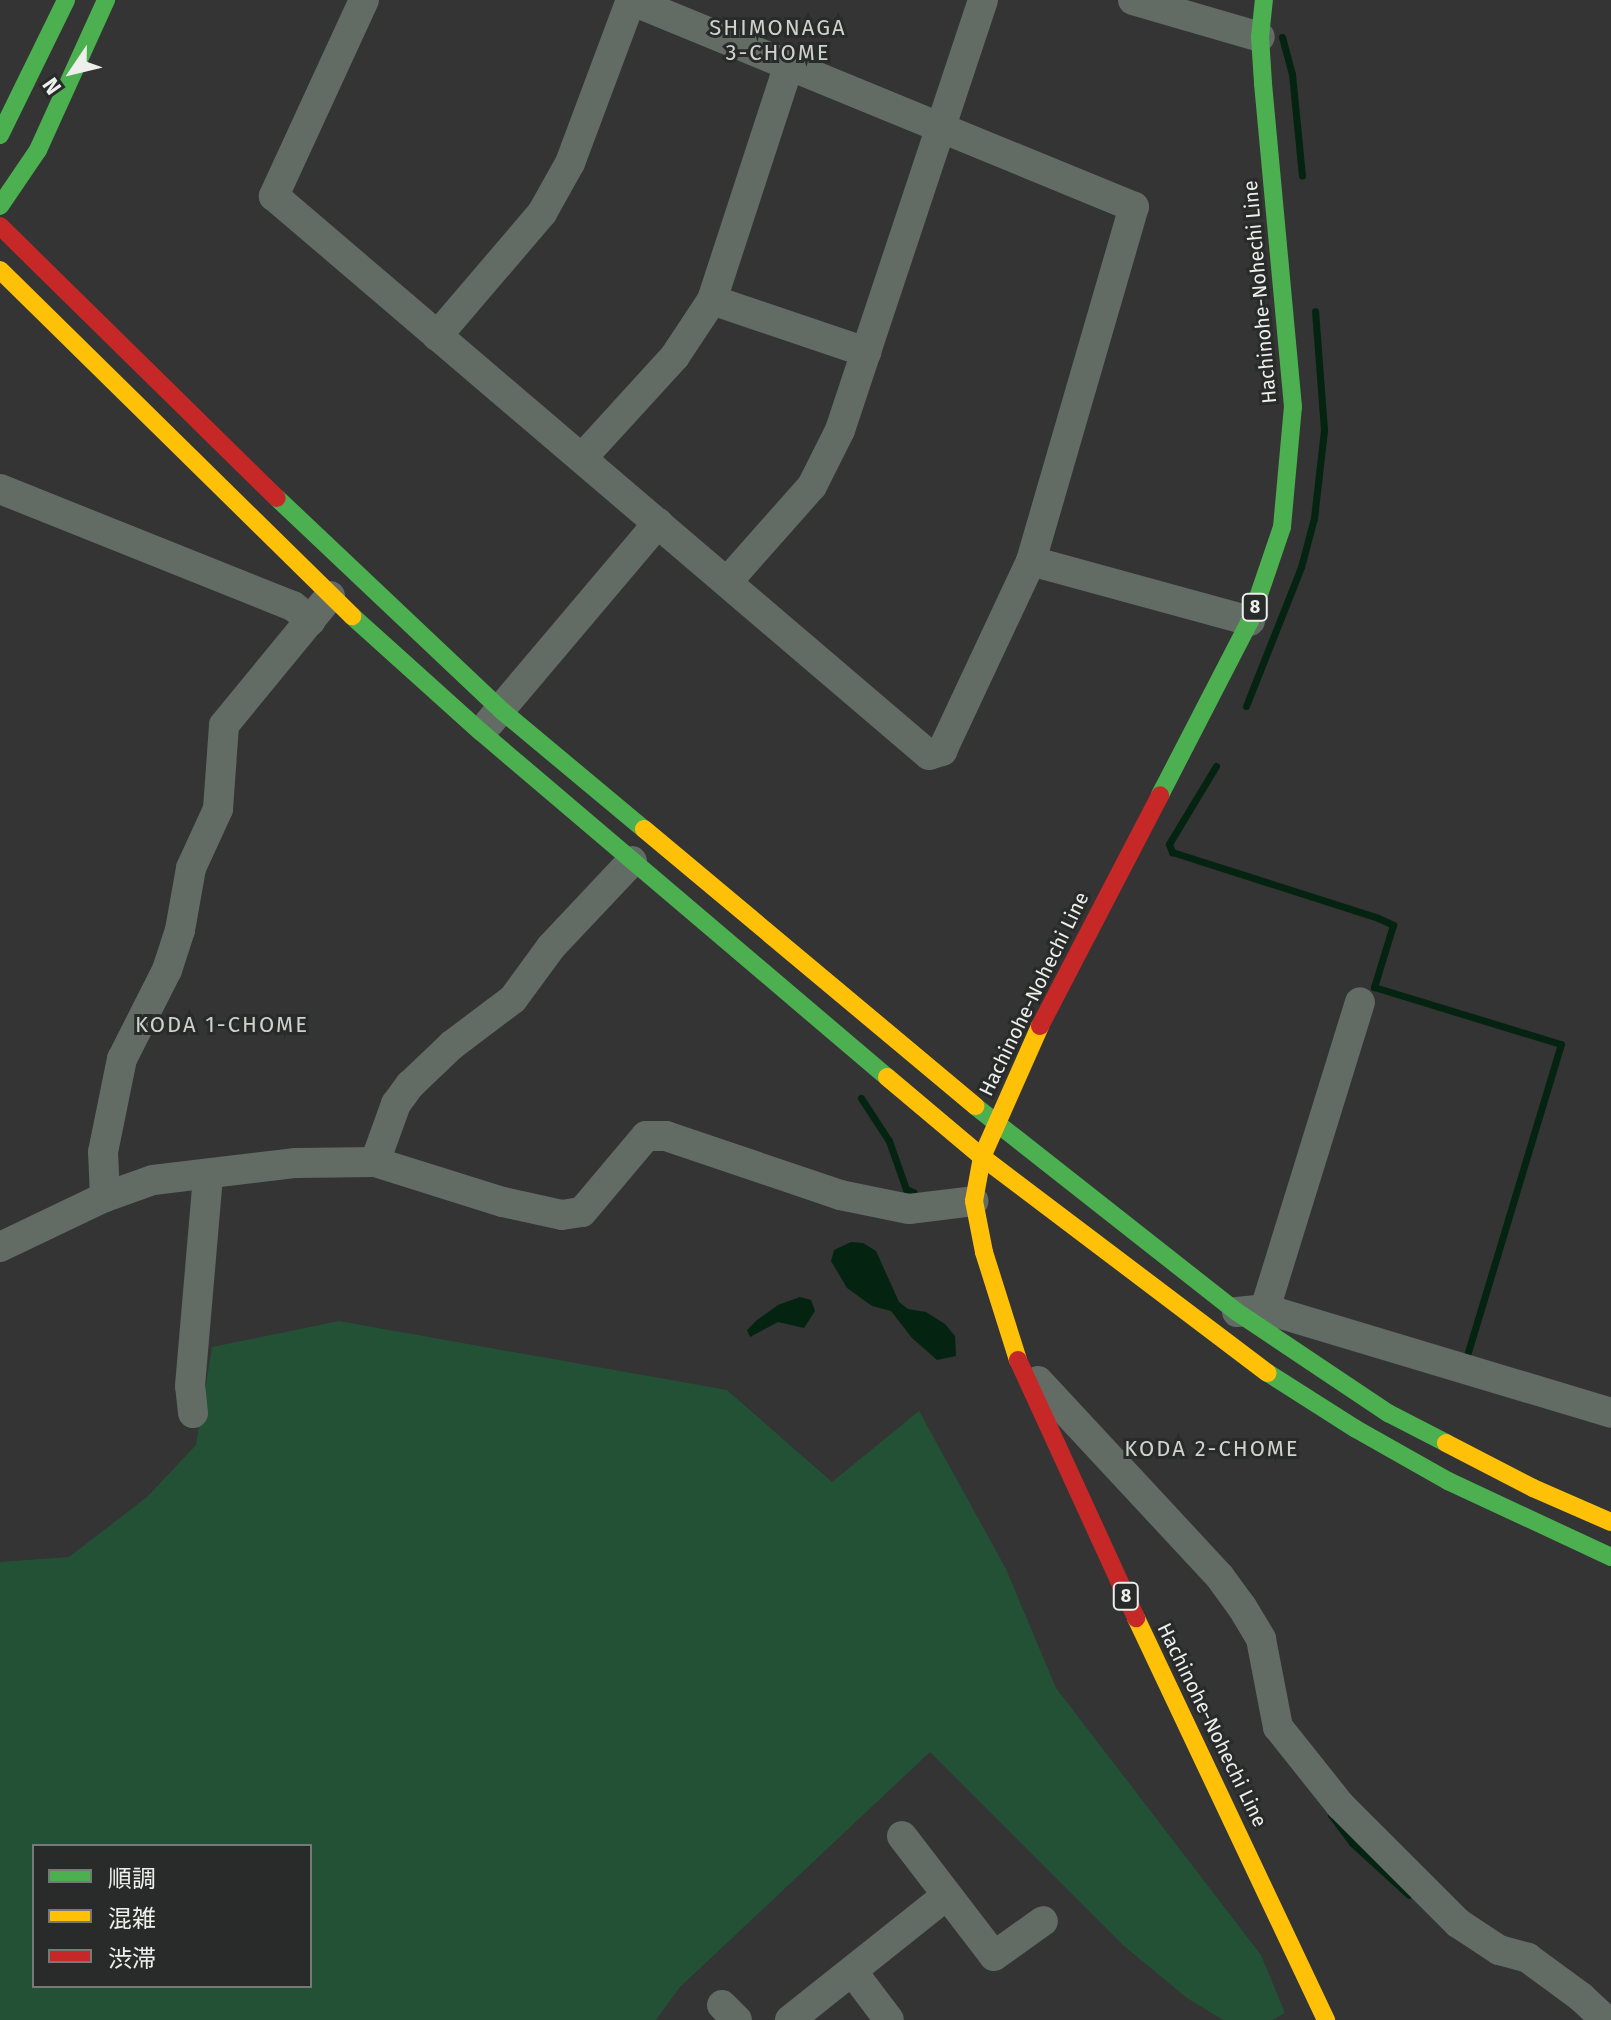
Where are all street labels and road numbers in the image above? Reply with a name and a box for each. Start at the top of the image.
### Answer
street label: Hachinohe-Nohechi Line [1238,179,1282,405]
road number: 8 [1241,593,1269,621]
street label: Hachinohe-Nohechi Line [974,888,1094,1100]
road number: 8 [1112,1582,1140,1610]
street label: Hachinohe-Nohechi Line [1152,1619,1272,1831]

